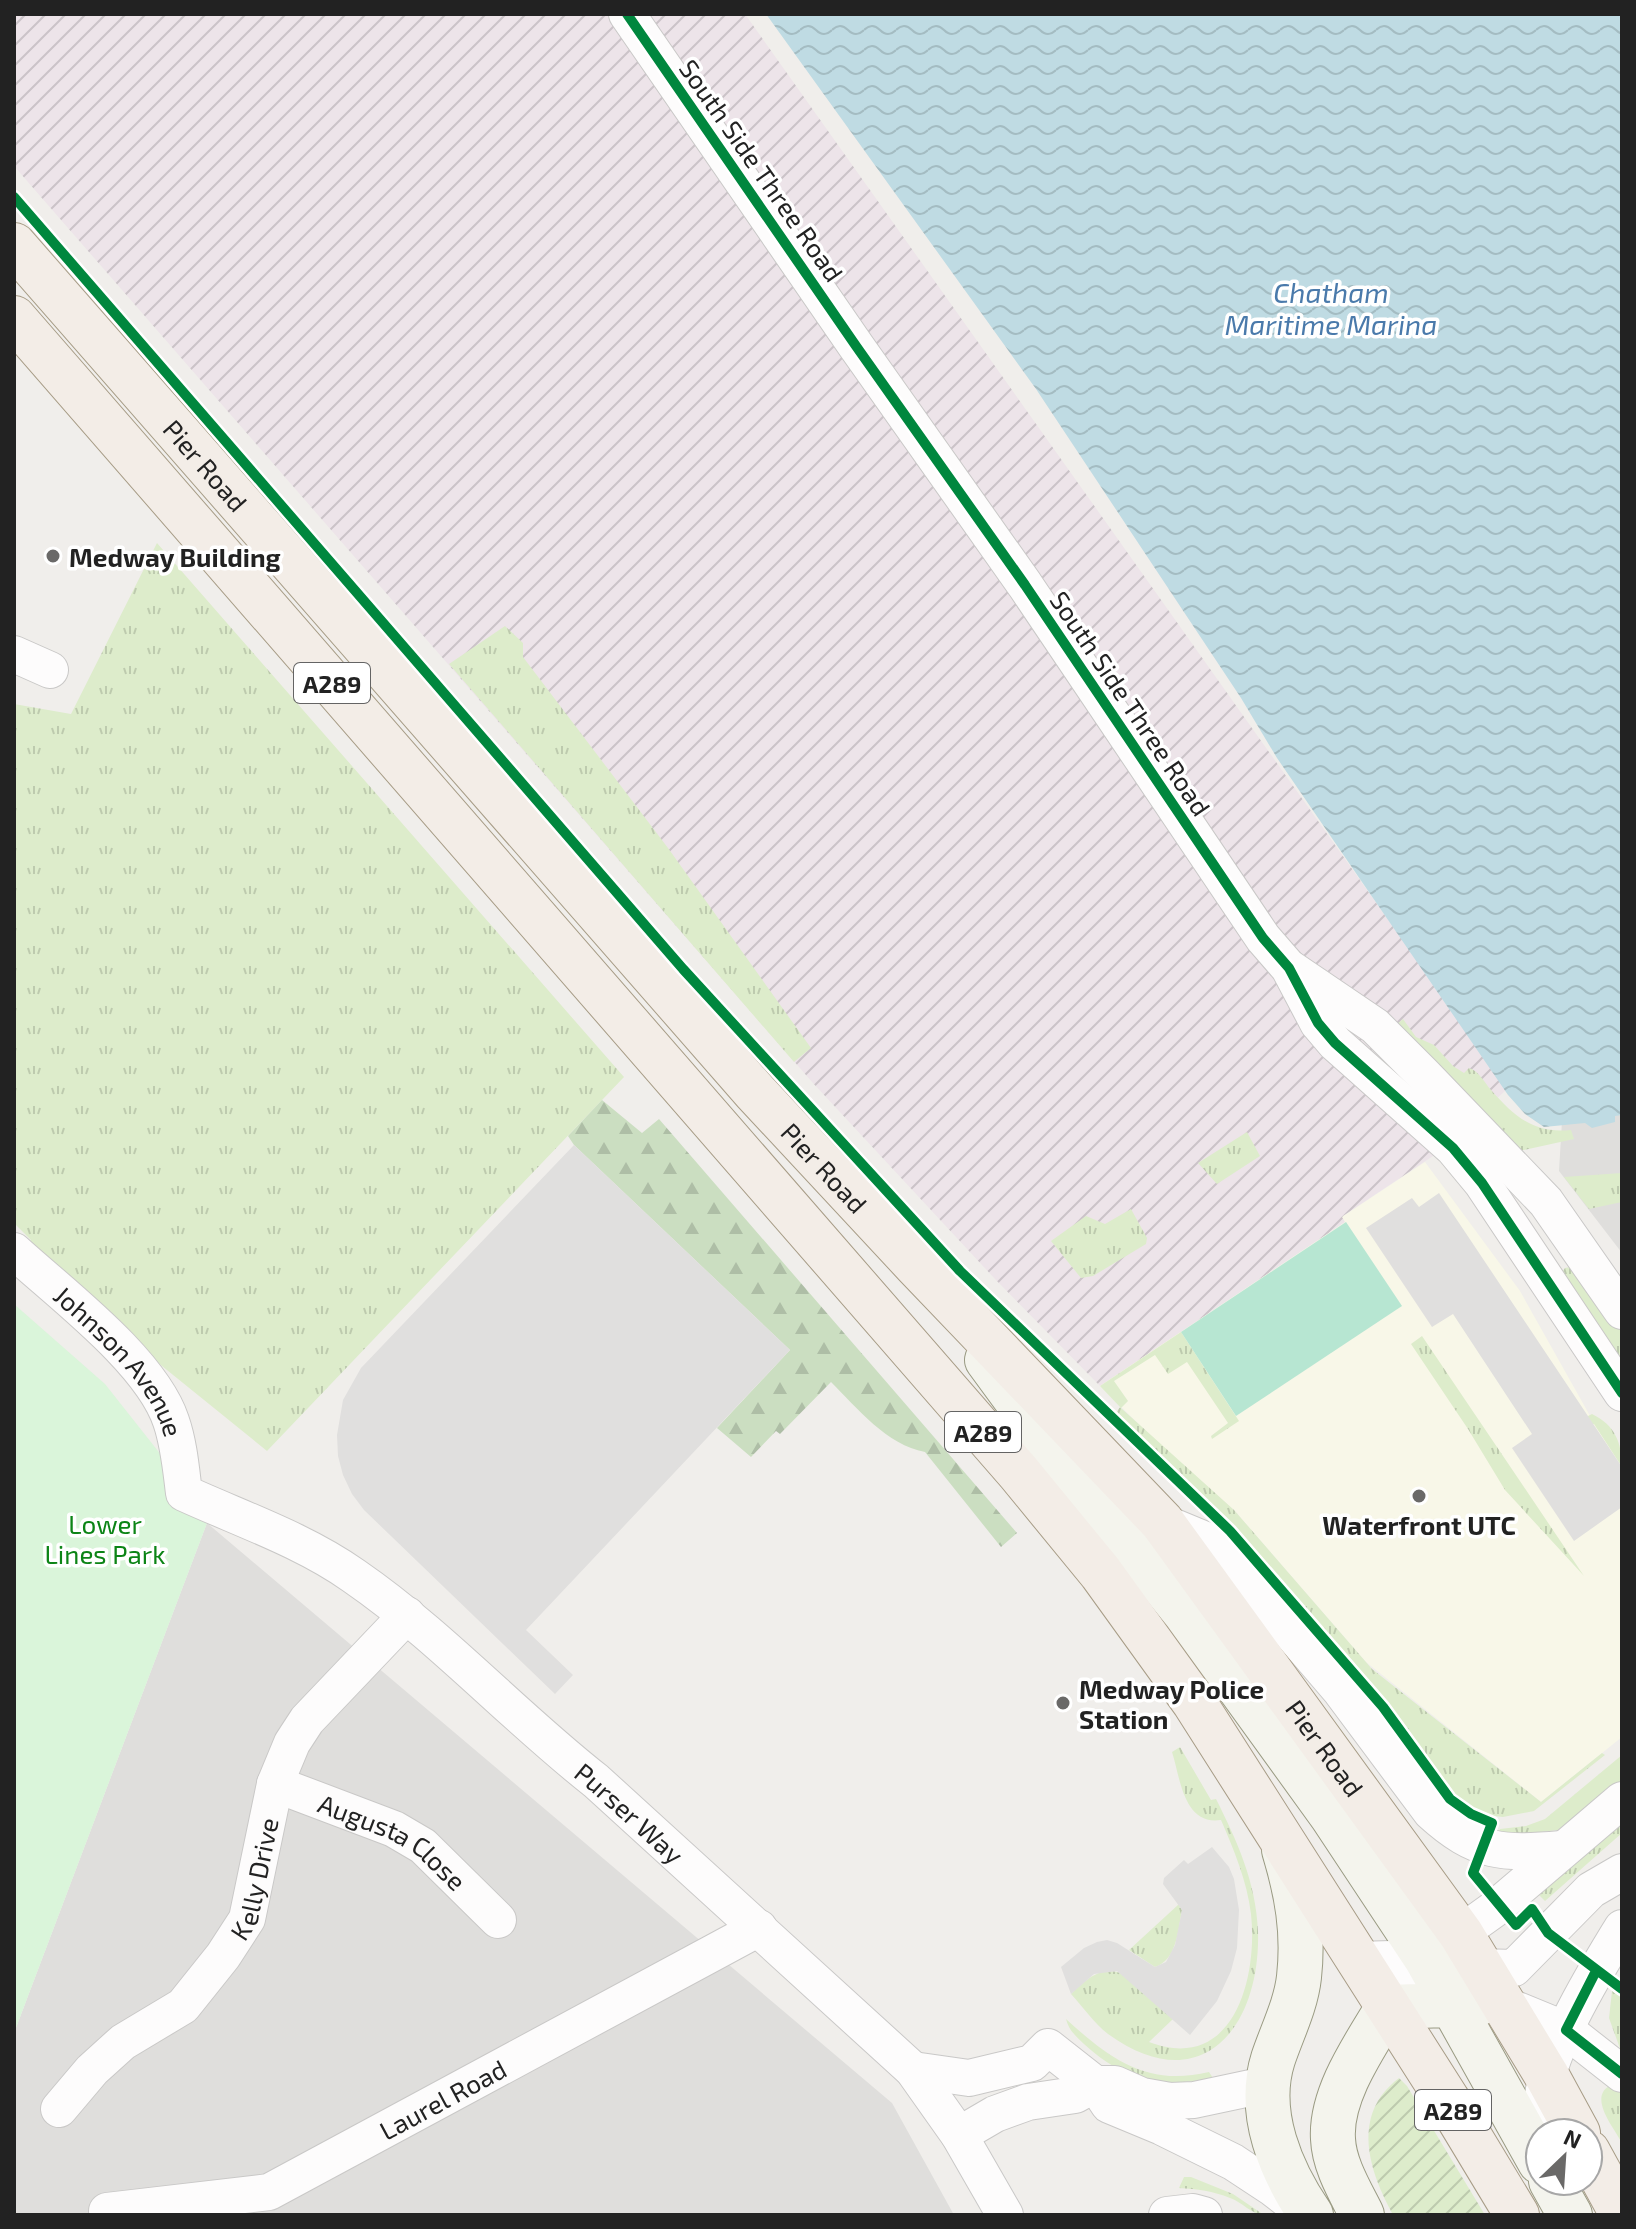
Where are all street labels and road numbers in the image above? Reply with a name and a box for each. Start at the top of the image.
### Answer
street label: South Side Three Road [674,53,850,287]
street label: Pier Road [158,413,255,517]
street label: South Side Three Road [1044,585,1218,821]
road number: A289 [294,663,370,703]
street label: Pier Road [776,1116,874,1218]
street label: Johnson Avenue [48,1278,190,1440]
road number: A289 [945,1412,1021,1452]
street label: Pier Road [1280,1693,1371,1802]
street label: Purser Way [569,1755,691,1869]
street label: Augusta Close [314,1786,473,1896]
street label: Kelly Drive [222,1815,283,1945]
street label: Laurel Road [374,2052,511,2145]
road number: A289 [1415,2090,1491,2130]

